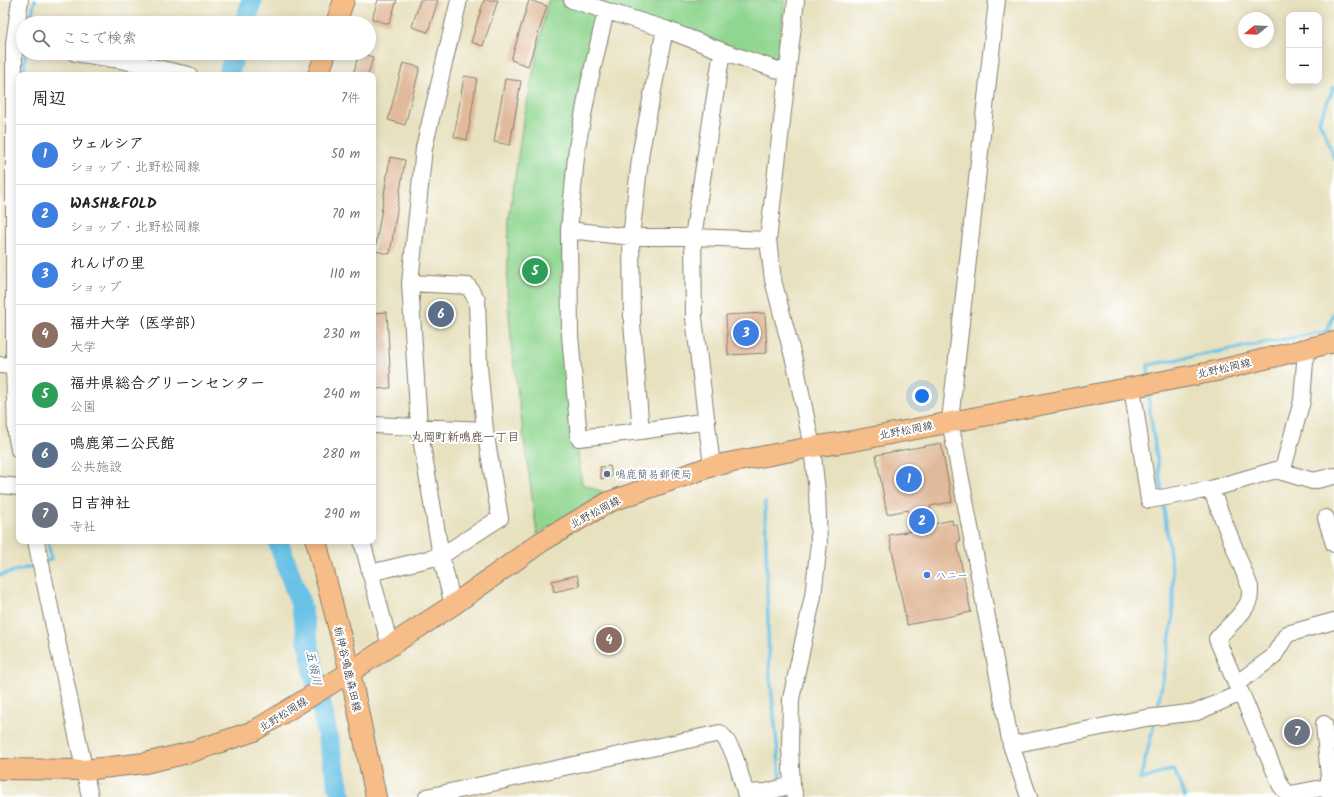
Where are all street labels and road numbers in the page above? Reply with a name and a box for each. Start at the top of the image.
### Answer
street label: 北野松岡線 [1195,354,1253,384]
street label: 北野松岡線 [877,417,935,445]
street label: 北野松岡線 [567,492,624,534]
street label: 栃神谷鳴鹿森田線 [328,624,366,714]
street label: 北野松岡線 [255,693,312,737]

